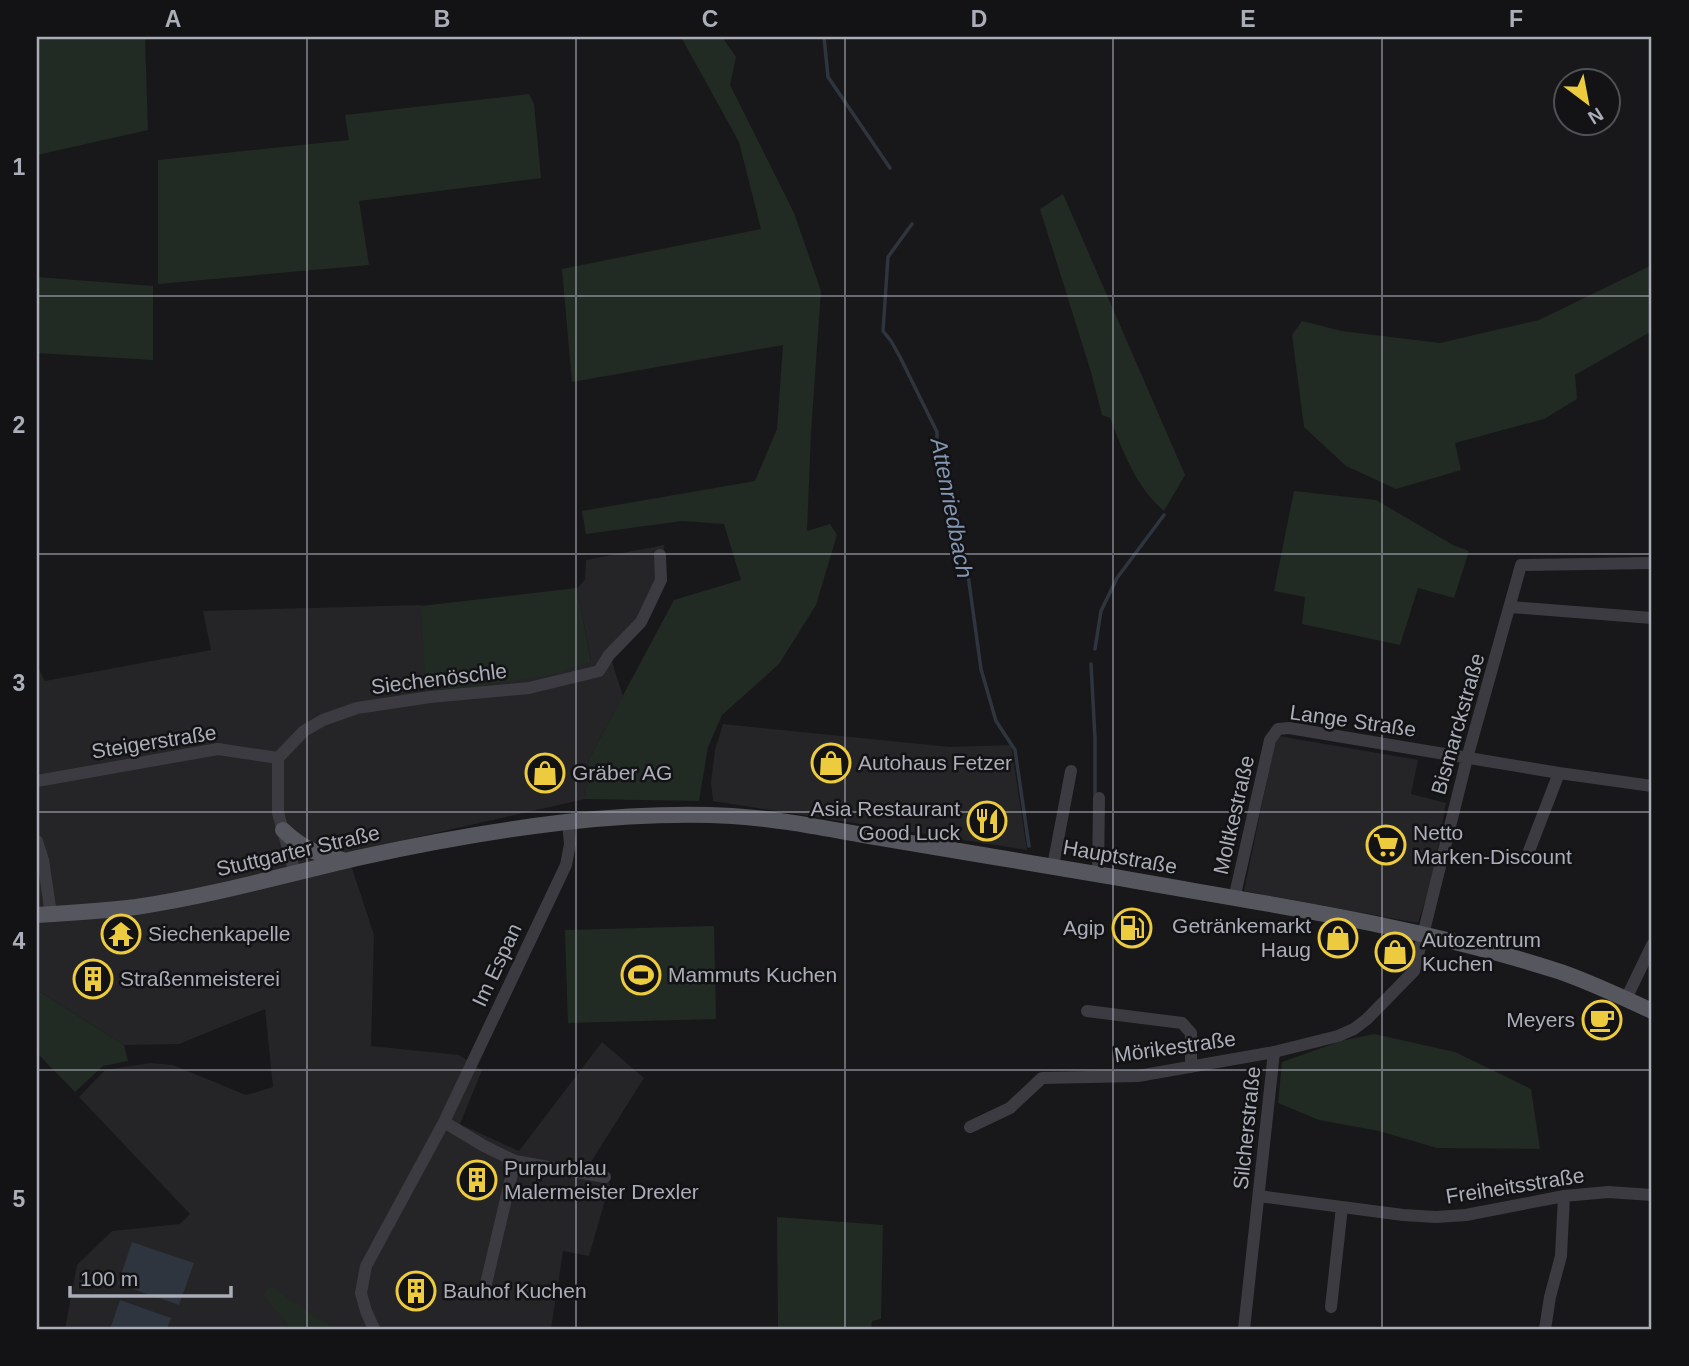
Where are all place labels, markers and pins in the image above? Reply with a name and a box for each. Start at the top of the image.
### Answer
shop icon: Autohaus Fetzer [810,742,852,784]
place label: Autohaus Fetzer [858,751,1012,774]
shop icon: Gräber AG [524,752,566,794]
place label: Gräber AG [572,761,672,784]
place label: Asia Restaurant Good Luck [811,797,960,844]
restaurant icon: Asia Restaurant Good Luck [966,800,1008,842]
place label: Netto Marken-Discount [1413,821,1572,868]
supermarket icon: Netto Marken-Discount [1365,824,1407,866]
fuel station icon: Agip [1111,907,1153,949]
temple icon: Siechenkapelle [100,913,142,955]
place label: Getränkemarkt Haug [1172,914,1311,961]
place label: Agip [1063,916,1105,939]
shop icon: Getränkemarkt Haug [1317,917,1359,959]
place label: Siechenkapelle [148,922,290,945]
place label: Autozentrum Kuchen [1422,928,1541,975]
shop icon: Autozentrum Kuchen [1374,931,1416,973]
sports icon: Mammuts Kuchen [620,954,662,996]
building icon: Straßenmeisterei [72,958,114,1000]
place label: Mammuts Kuchen [668,963,837,986]
place label: Straßenmeisterei [120,967,280,990]
cafe icon: Meyers [1581,999,1623,1041]
place label: Meyers [1506,1008,1575,1031]
place label: Purpurblau Malermeister Drexler [504,1156,699,1203]
building icon: Purpurblau Malermeister Drexler [456,1159,498,1201]
building icon: Bauhof Kuchen [395,1270,437,1312]
place label: Bauhof Kuchen [443,1279,587,1302]

